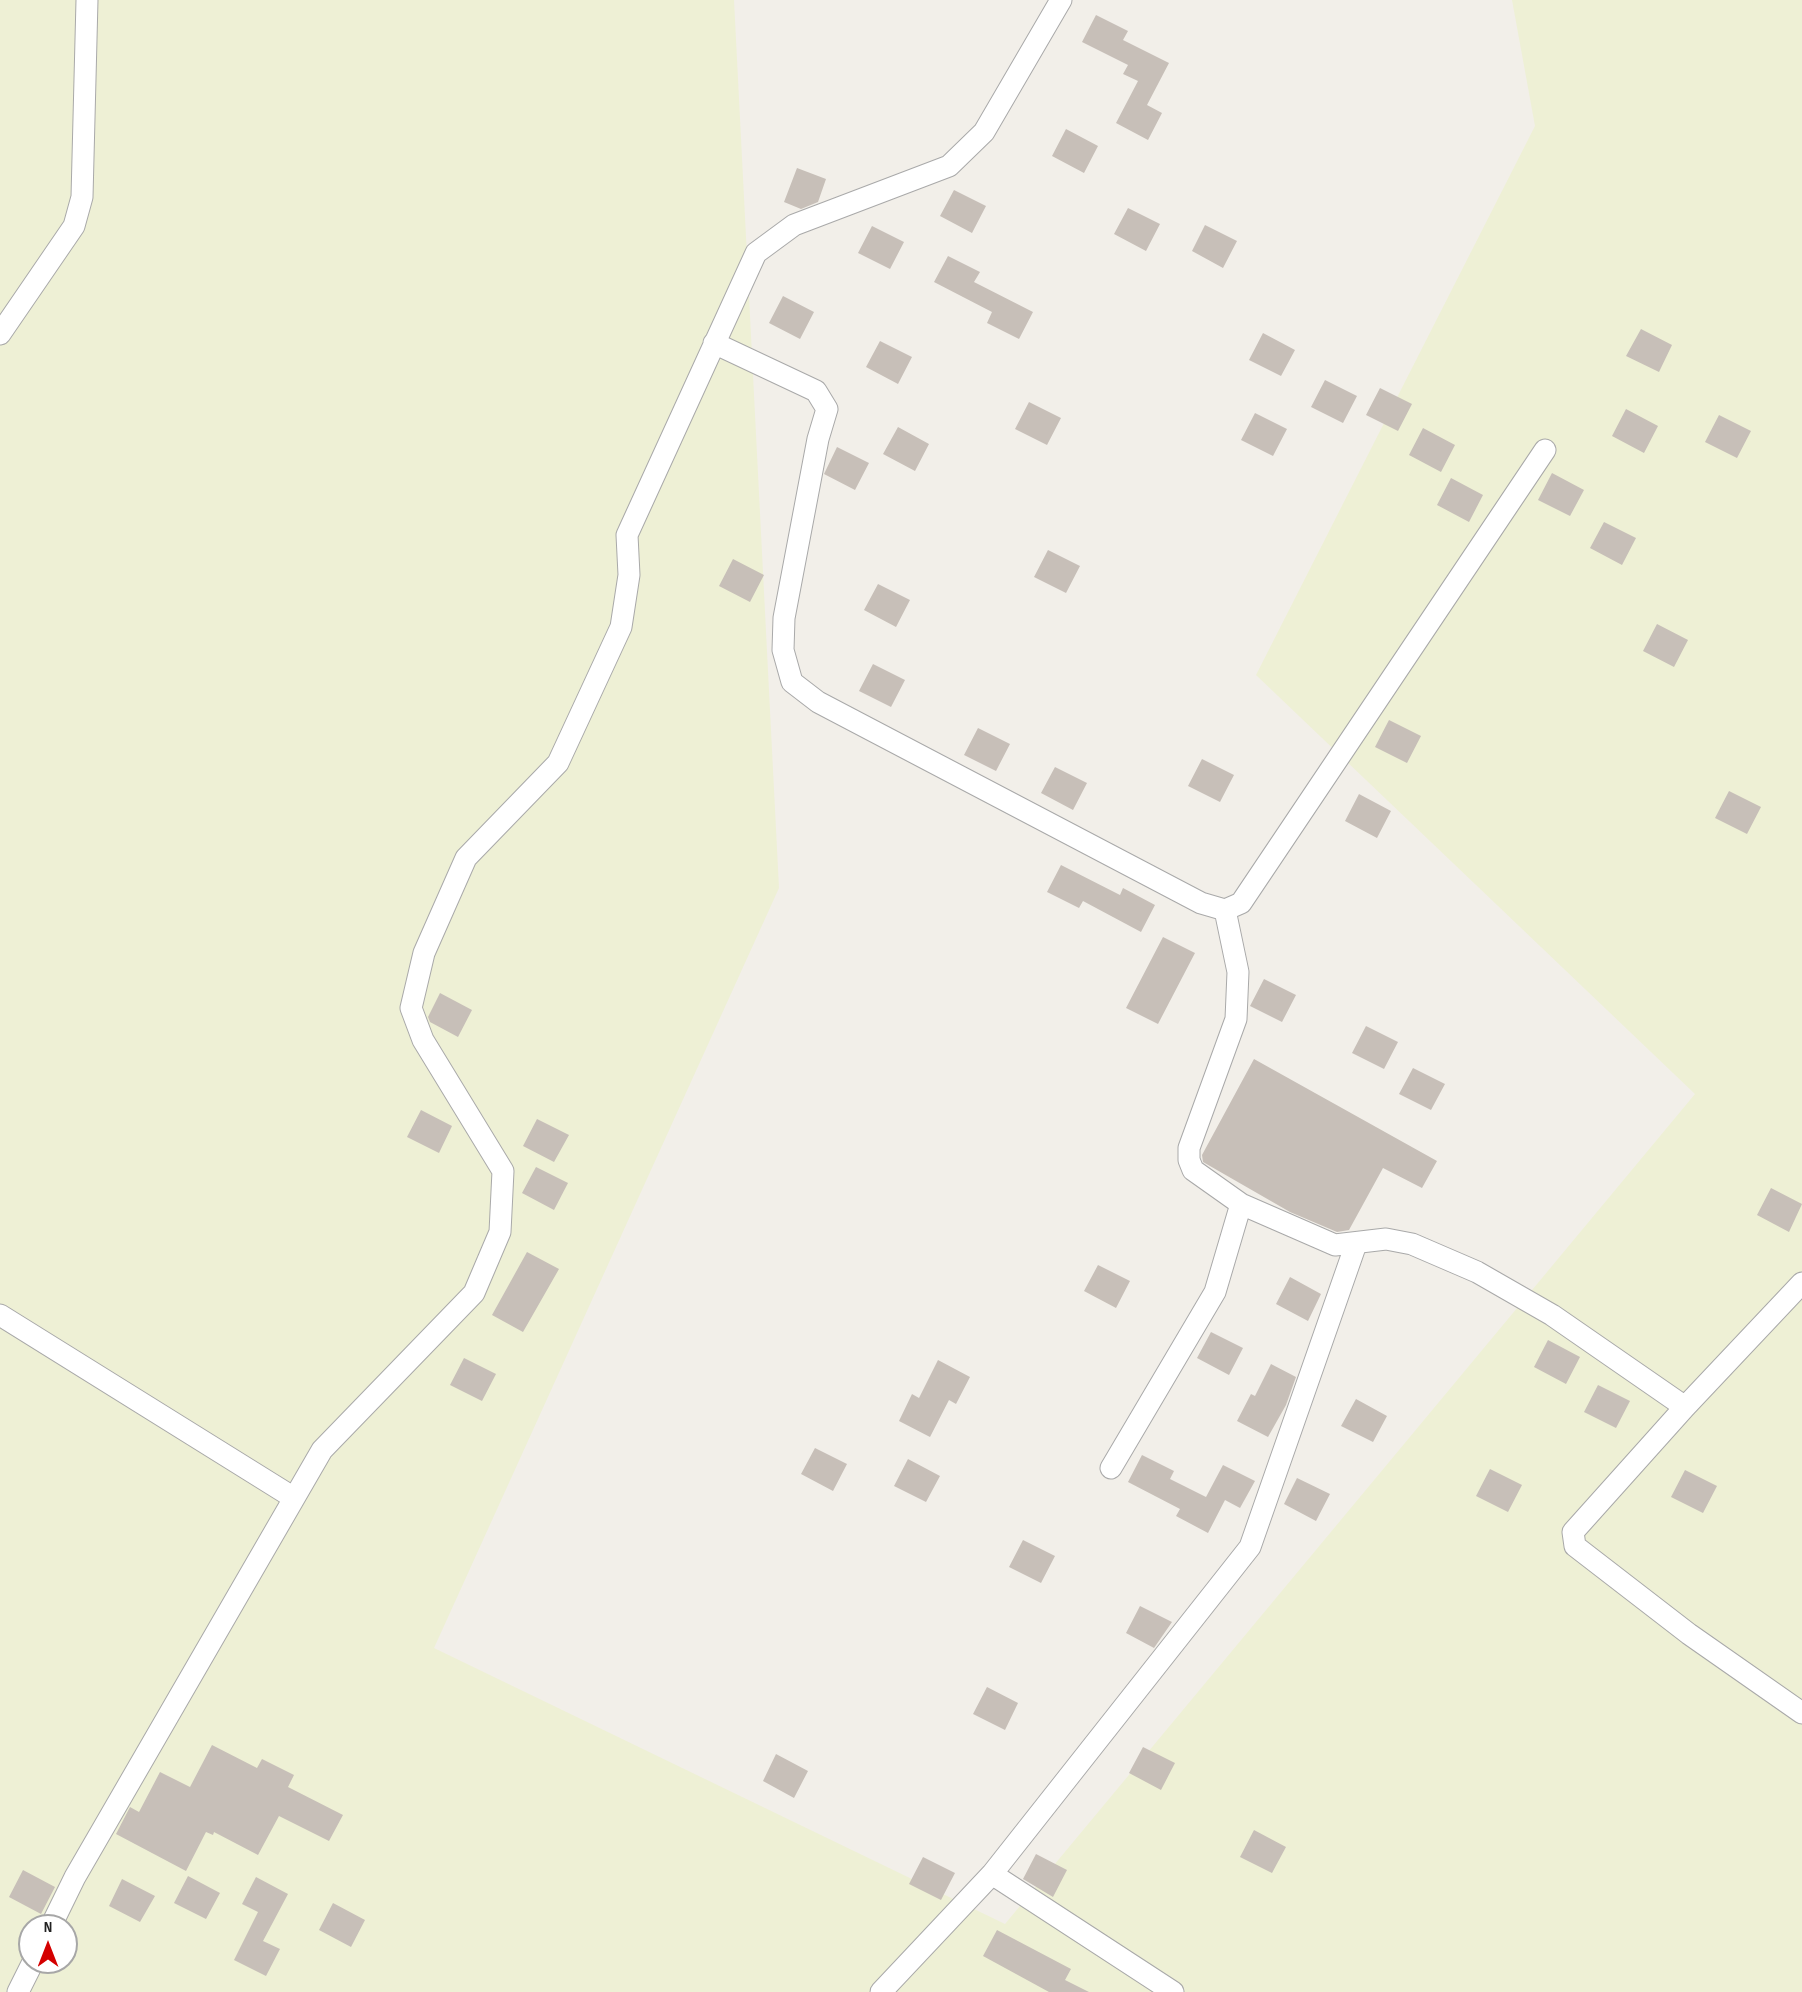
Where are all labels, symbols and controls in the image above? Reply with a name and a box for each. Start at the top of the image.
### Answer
north arrow [18,1914,78,1974]
text: N [44,1918,52,1937]

